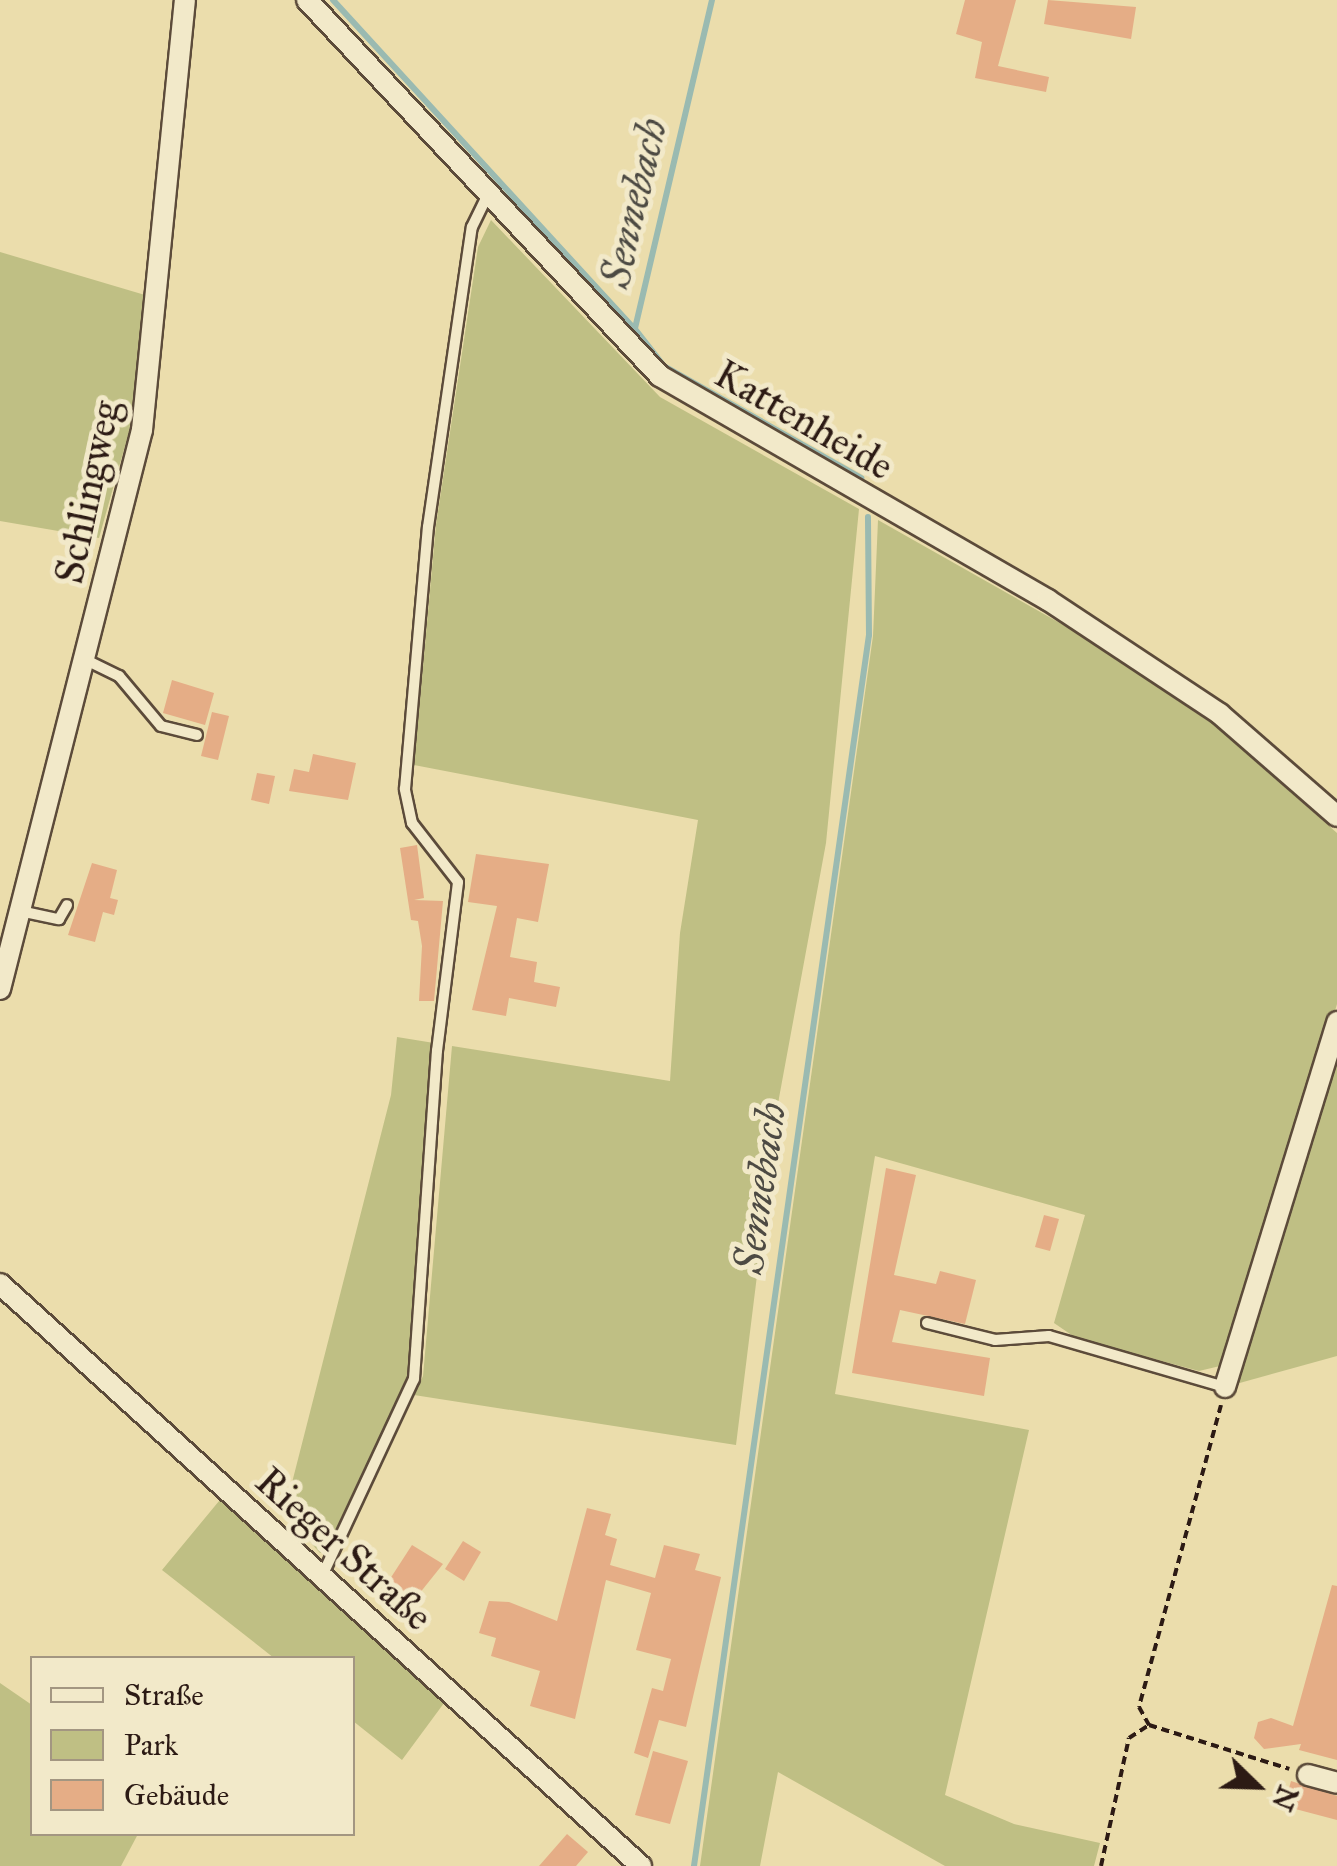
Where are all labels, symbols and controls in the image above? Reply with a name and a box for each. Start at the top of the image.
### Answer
water label: Sennebach [590,114,678,292]
street label: Kattenheide [706,350,902,490]
street label: Schlingweg [45,396,131,588]
water label: Sennebach [723,1099,797,1277]
street label: Rieger Straße [246,1457,442,1641]
legend [30,1656,355,1836]
text: Straße [124,1677,204,1713]
text: Park [124,1727,178,1763]
north arrow [1207,1736,1307,1836]
text: Gebäude [124,1777,229,1813]
text: N [1264,1780,1306,1816]

